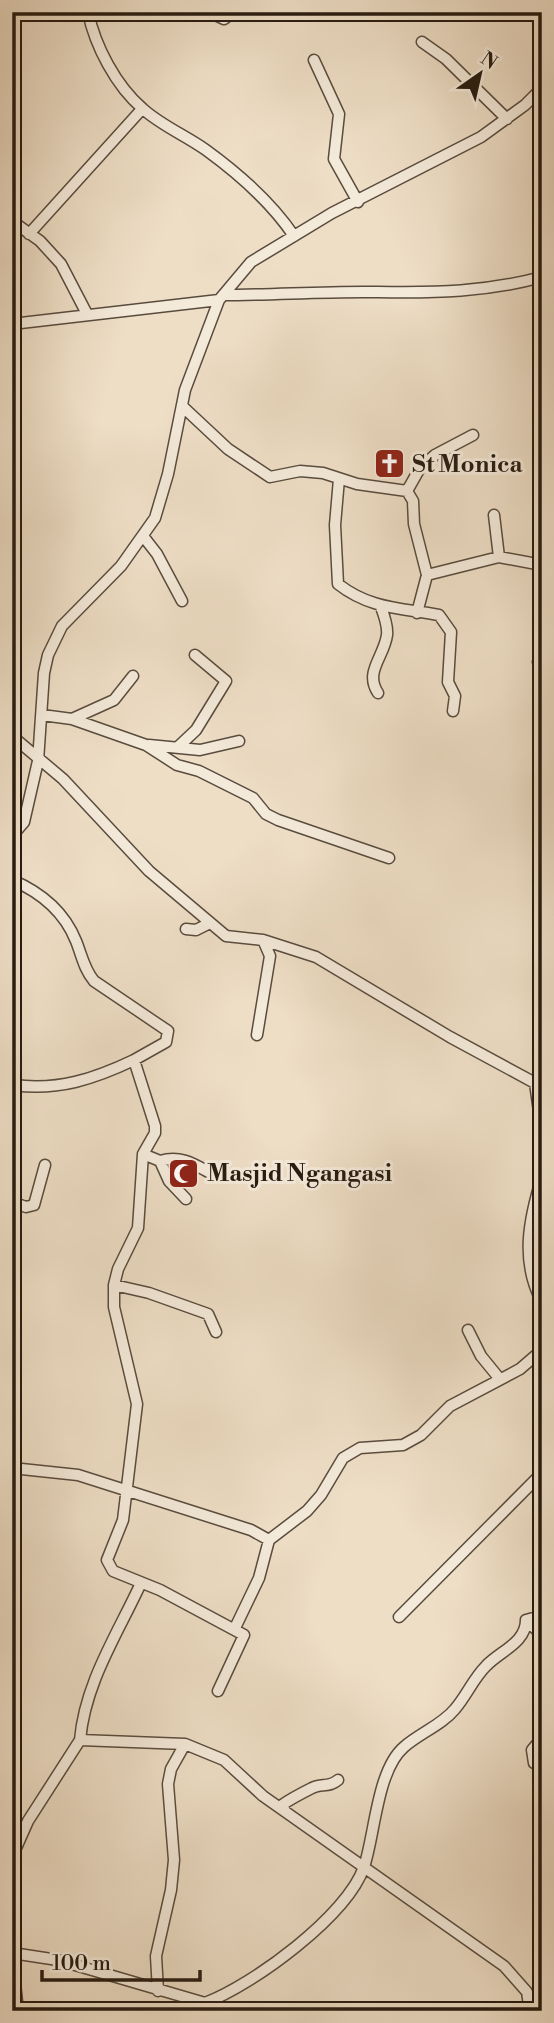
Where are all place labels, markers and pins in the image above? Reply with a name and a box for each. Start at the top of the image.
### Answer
church icon: St Monica [372,447,406,481]
place label: St Monica [412,450,524,480]
mosque icon: Masjid Ngangasi [167,1156,201,1190]
place label: Masjid Ngangasi [207,1159,392,1189]

